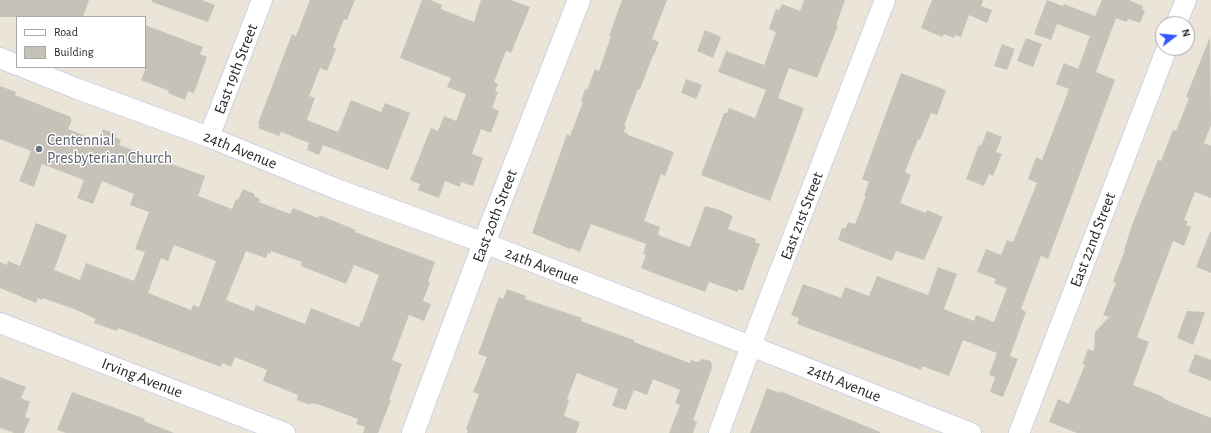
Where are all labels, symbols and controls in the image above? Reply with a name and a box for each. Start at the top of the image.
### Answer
legend [16,16,146,68]
north arrow [1155,16,1195,56]
street label: East 19th Street [210,21,262,117]
text: Road [54,26,78,38]
text: N [1180,28,1192,38]
text: Building [54,46,94,58]
street label: 24th Avenue [200,127,280,173]
place label: Centennial Presbyterian Church [47,130,172,168]
marker: Centennial Presbyterian Church [34,144,44,154]
street label: East 20th Street [468,167,522,265]
street label: East 21st Street [776,169,828,263]
street label: East 22nd Street [1066,190,1120,290]
street label: 24th Avenue [502,243,582,289]
street label: Irving Avenue [99,354,185,402]
street label: 24th Avenue [804,360,884,406]

